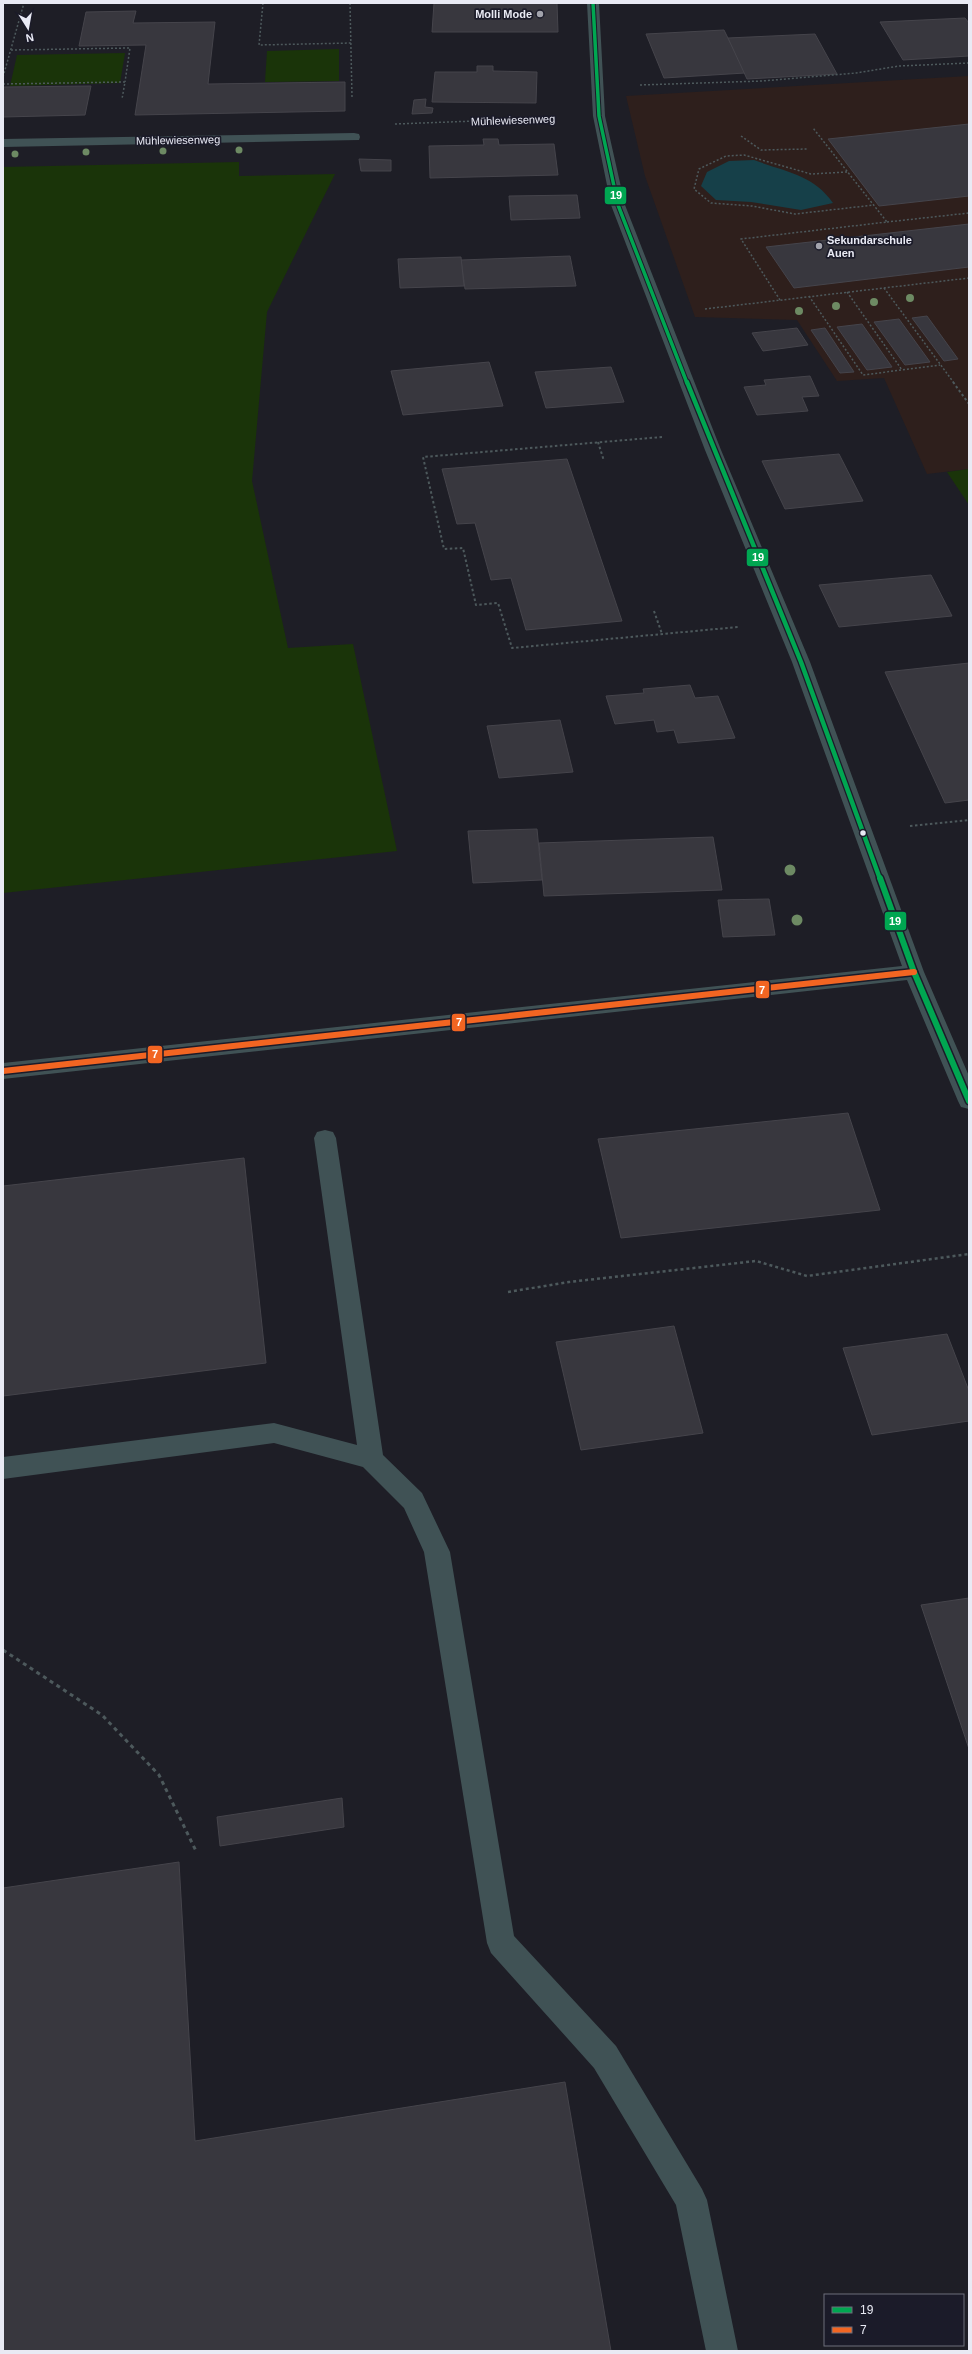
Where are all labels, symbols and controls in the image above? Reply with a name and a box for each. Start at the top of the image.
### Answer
north arrow [8,8,48,48]
place label: Molli Mode [475,8,532,20]
marker: Molli Mode [535,9,545,19]
text: N [25,31,35,44]
street label: Mühlewiesenweg [471,113,555,127]
street label: Mühlewiesenweg [136,133,220,147]
line badge: 19 [604,186,627,205]
text: 19 [610,189,622,201]
place label: Sekundarschule Auen [827,234,912,259]
marker: Sekundarschule Auen [814,241,824,251]
line badge: 19 [746,548,769,567]
text: 19 [752,551,764,563]
unlabelled marker [858,828,868,838]
line badge: 19 [884,911,907,931]
text: 19 [889,915,901,927]
line badge: 7 [755,980,770,999]
text: 7 [759,984,765,996]
line badge: 7 [451,1013,466,1032]
text: 7 [456,1016,462,1028]
line badge: 7 [147,1045,163,1064]
text: 7 [152,1048,158,1060]
legend [824,2294,964,2346]
text: 19 [860,2303,874,2317]
text: 7 [860,2323,867,2337]

